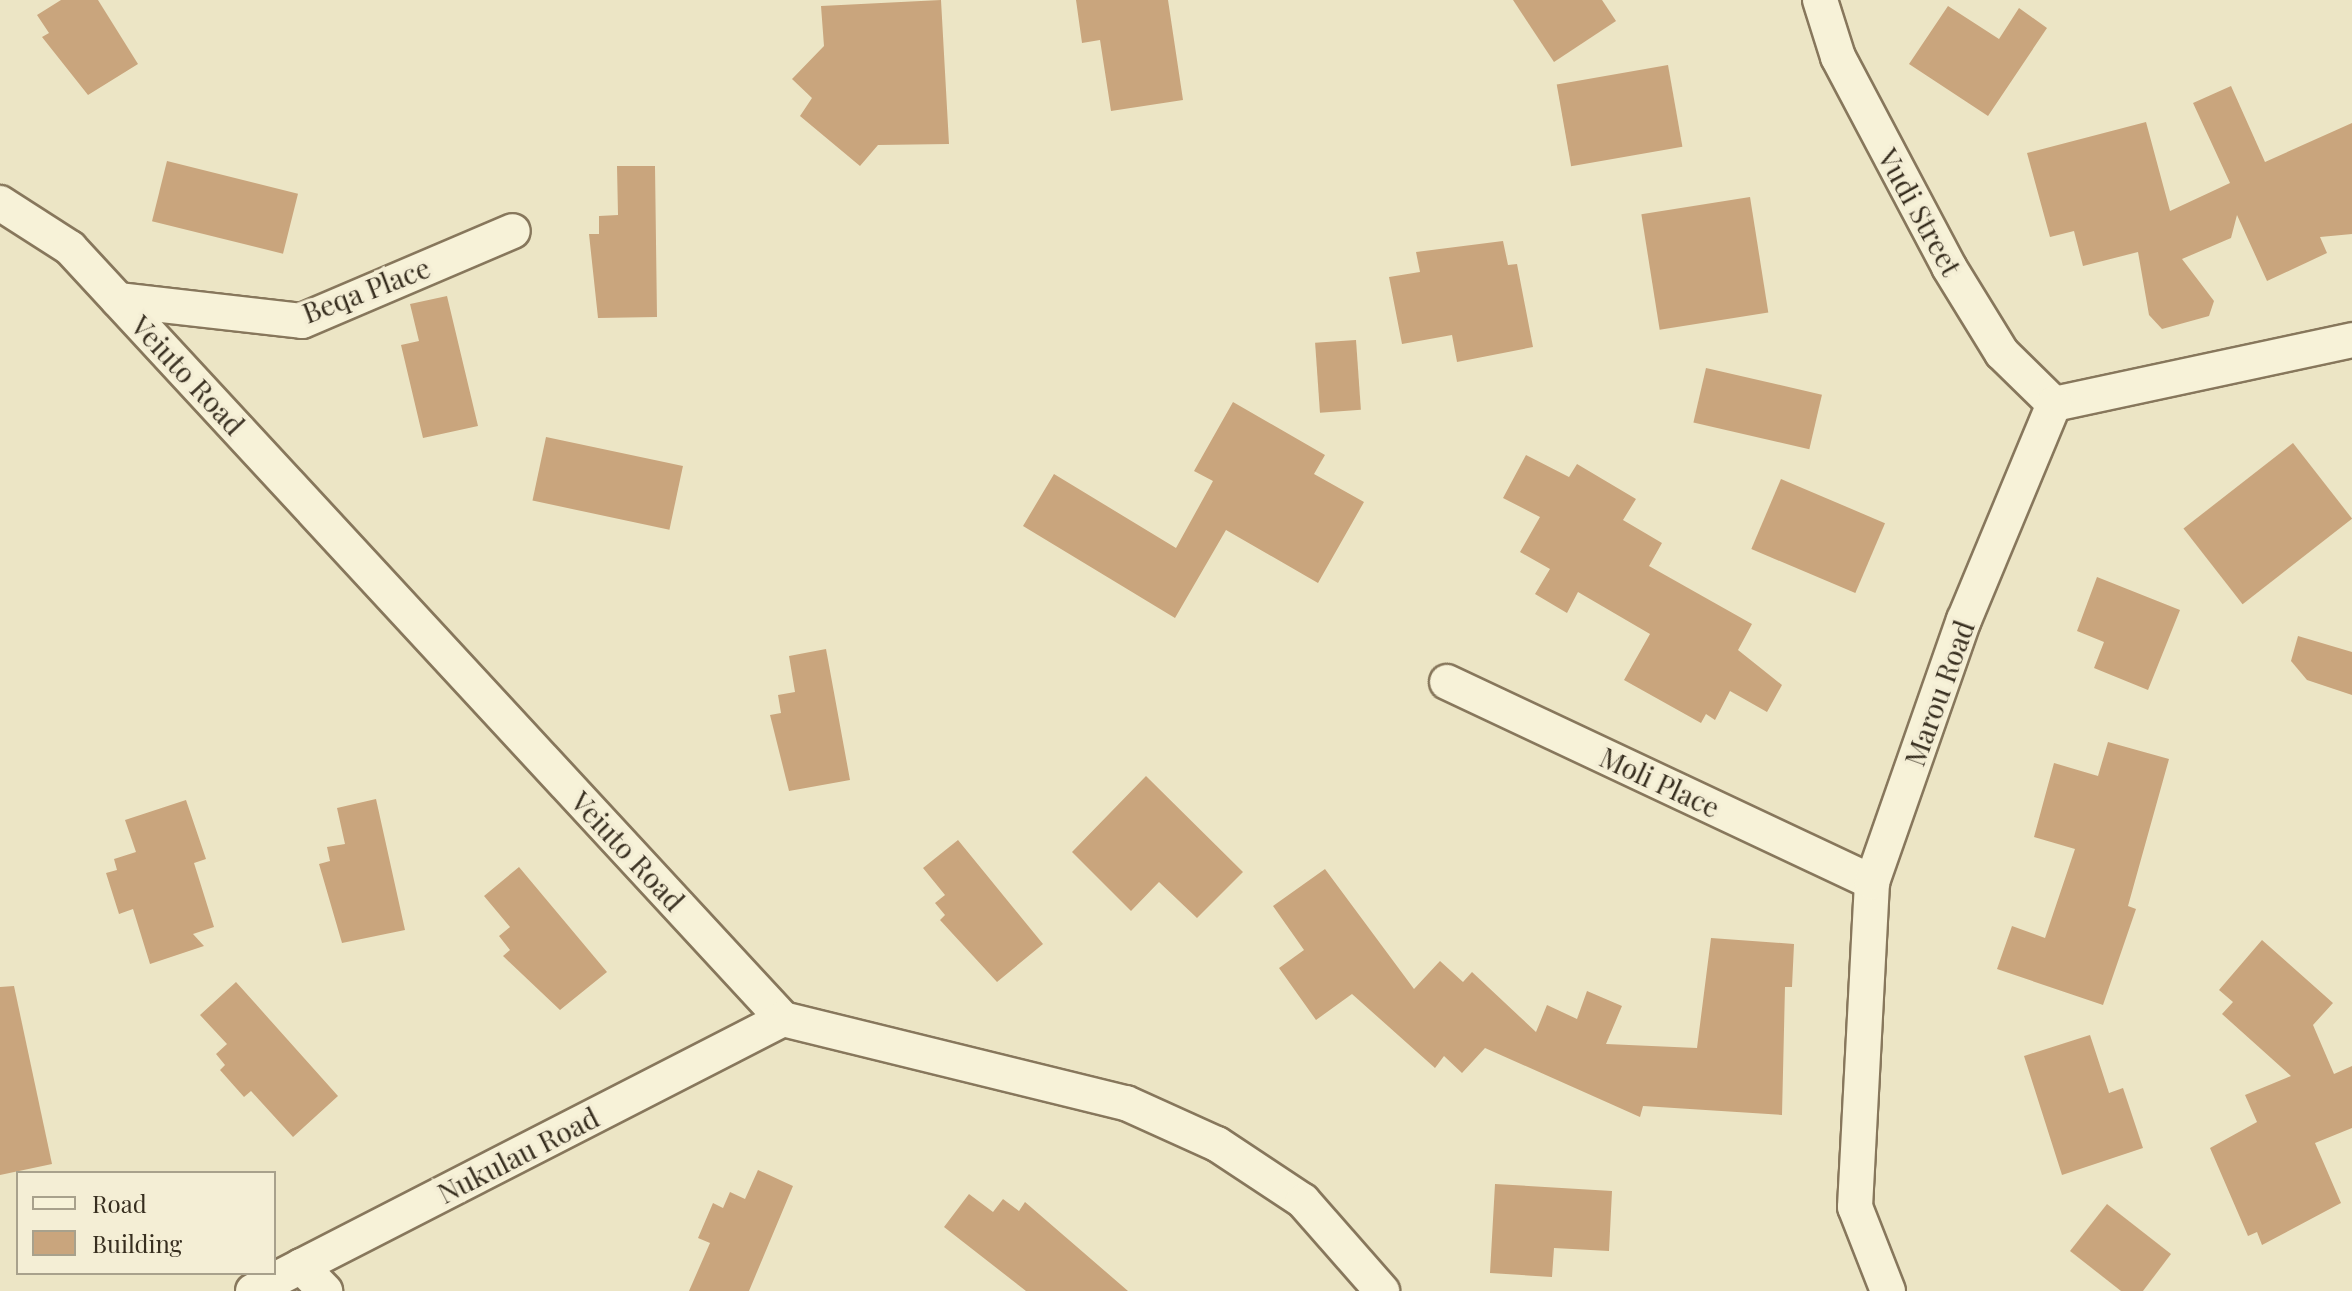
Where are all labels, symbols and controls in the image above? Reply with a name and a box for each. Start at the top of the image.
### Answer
street label: Vudi Street [1871,143,1969,281]
street label: Beqa Place [297,250,435,330]
street label: Veiuto Road [124,308,252,442]
street label: Marou Road [1897,616,1981,770]
street label: Moli Place [1595,740,1725,824]
street label: Veiuto Road [564,784,692,918]
street label: Nukulau Road [432,1100,604,1210]
legend [16,1171,276,1275]
text: Road [92,1187,147,1219]
text: Building [92,1227,182,1259]

